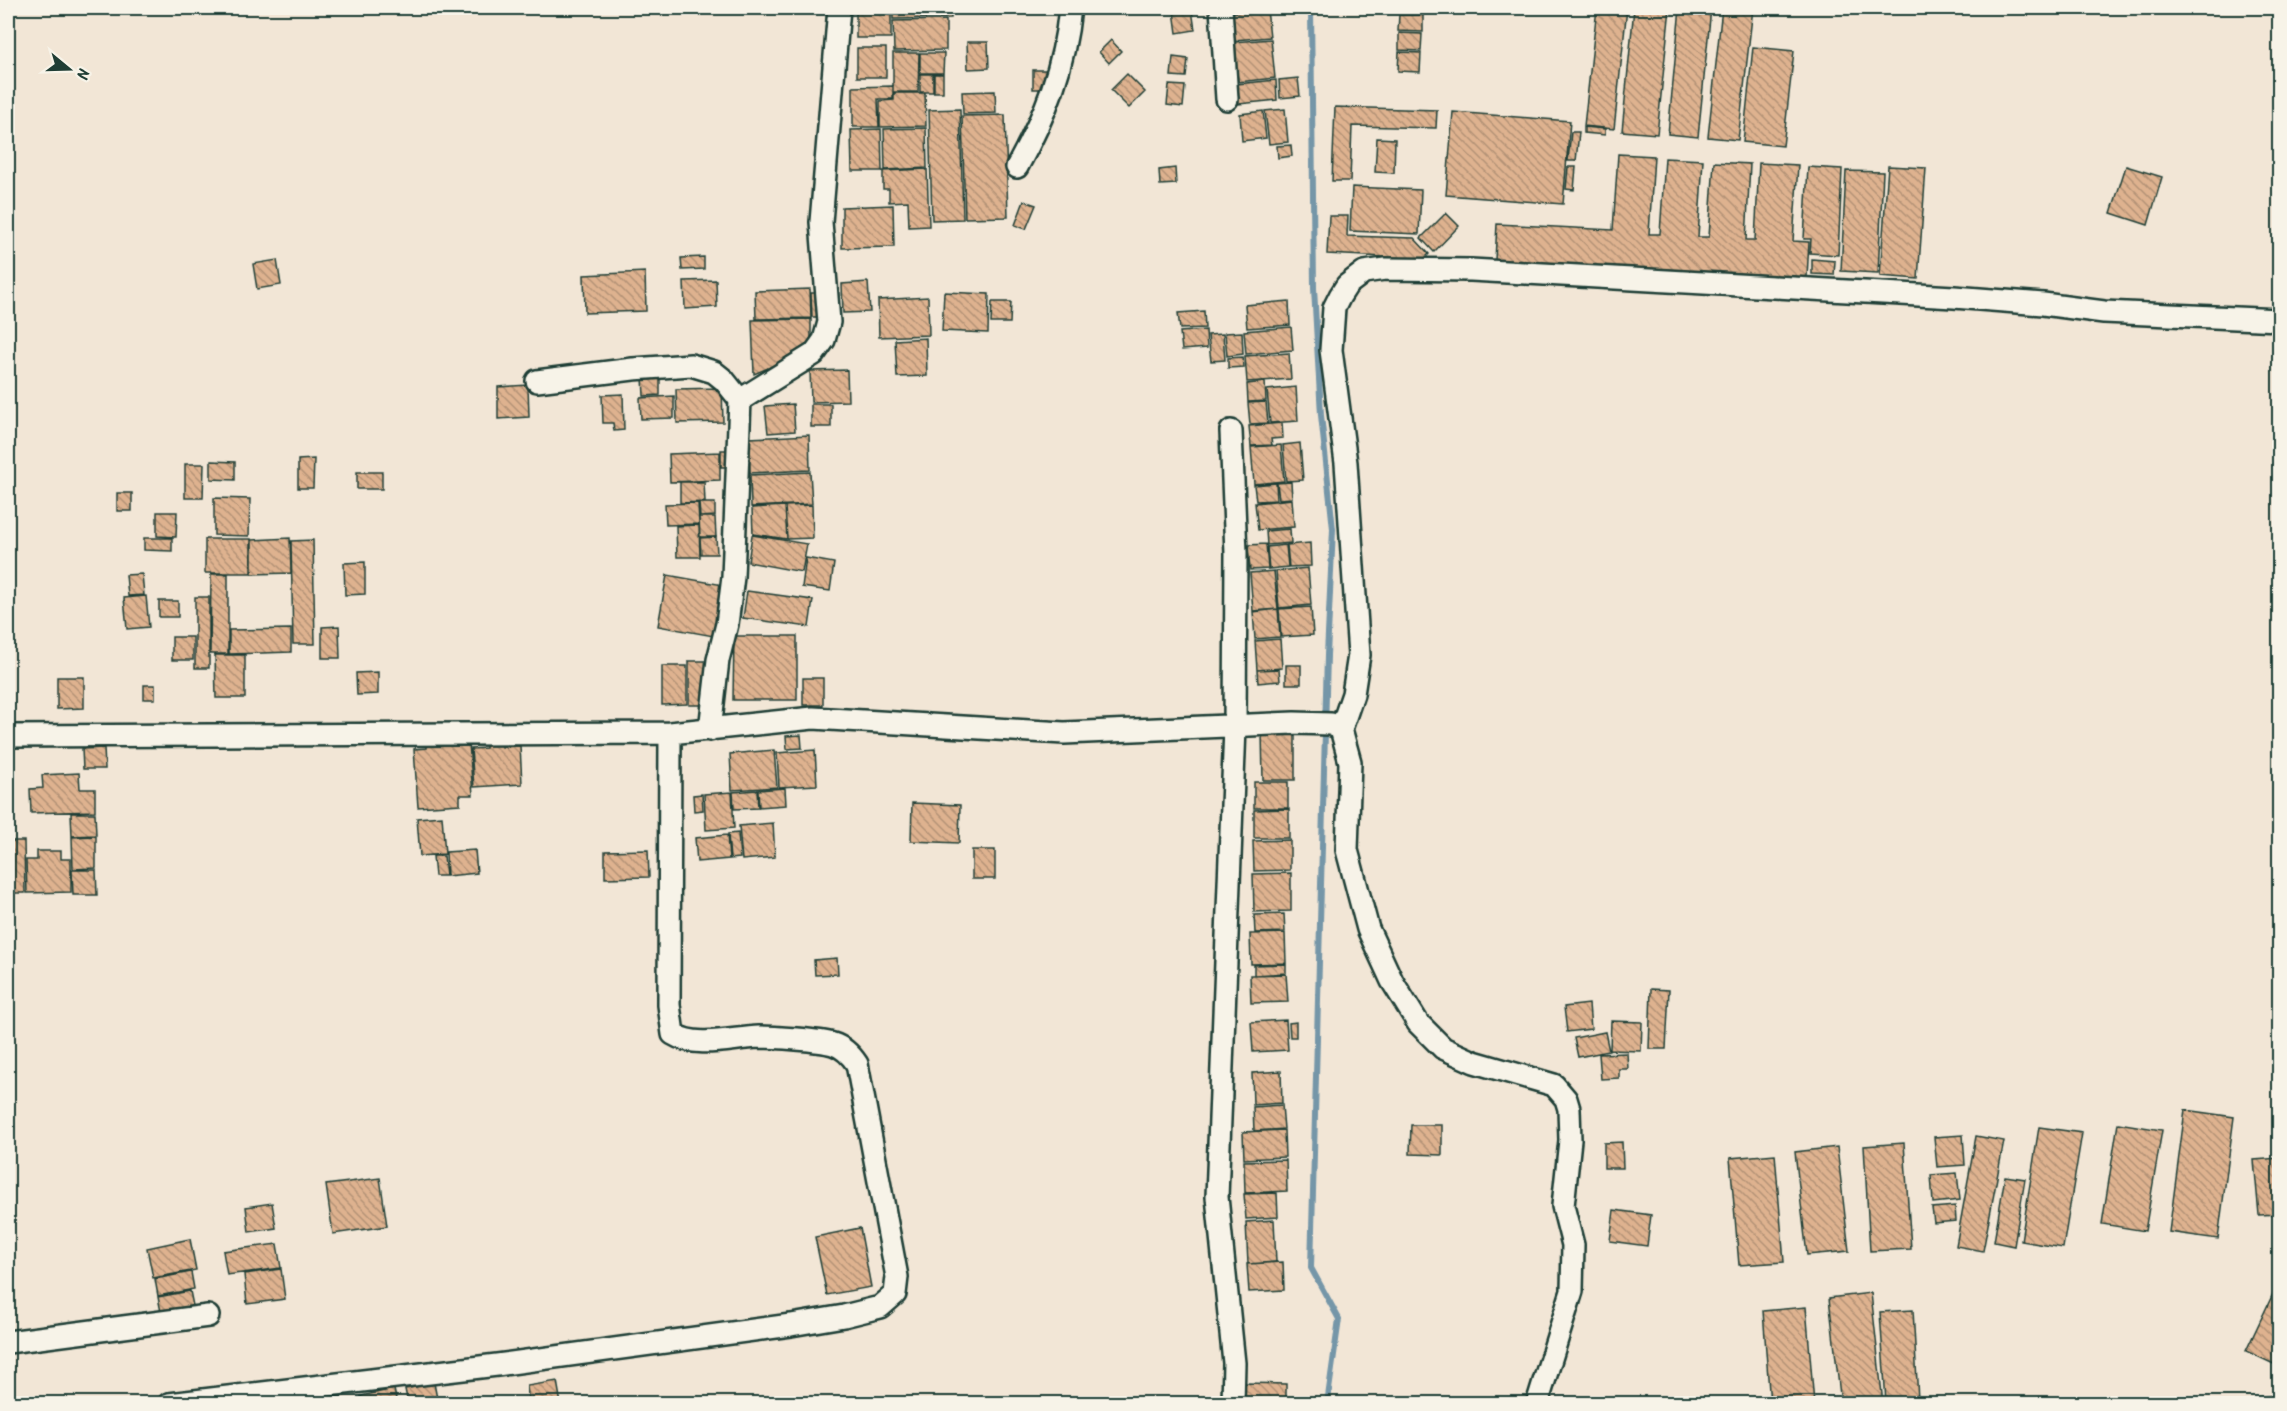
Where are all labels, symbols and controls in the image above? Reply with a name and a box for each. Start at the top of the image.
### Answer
north arrow [39,39,99,99]
text: N [68,65,95,82]

